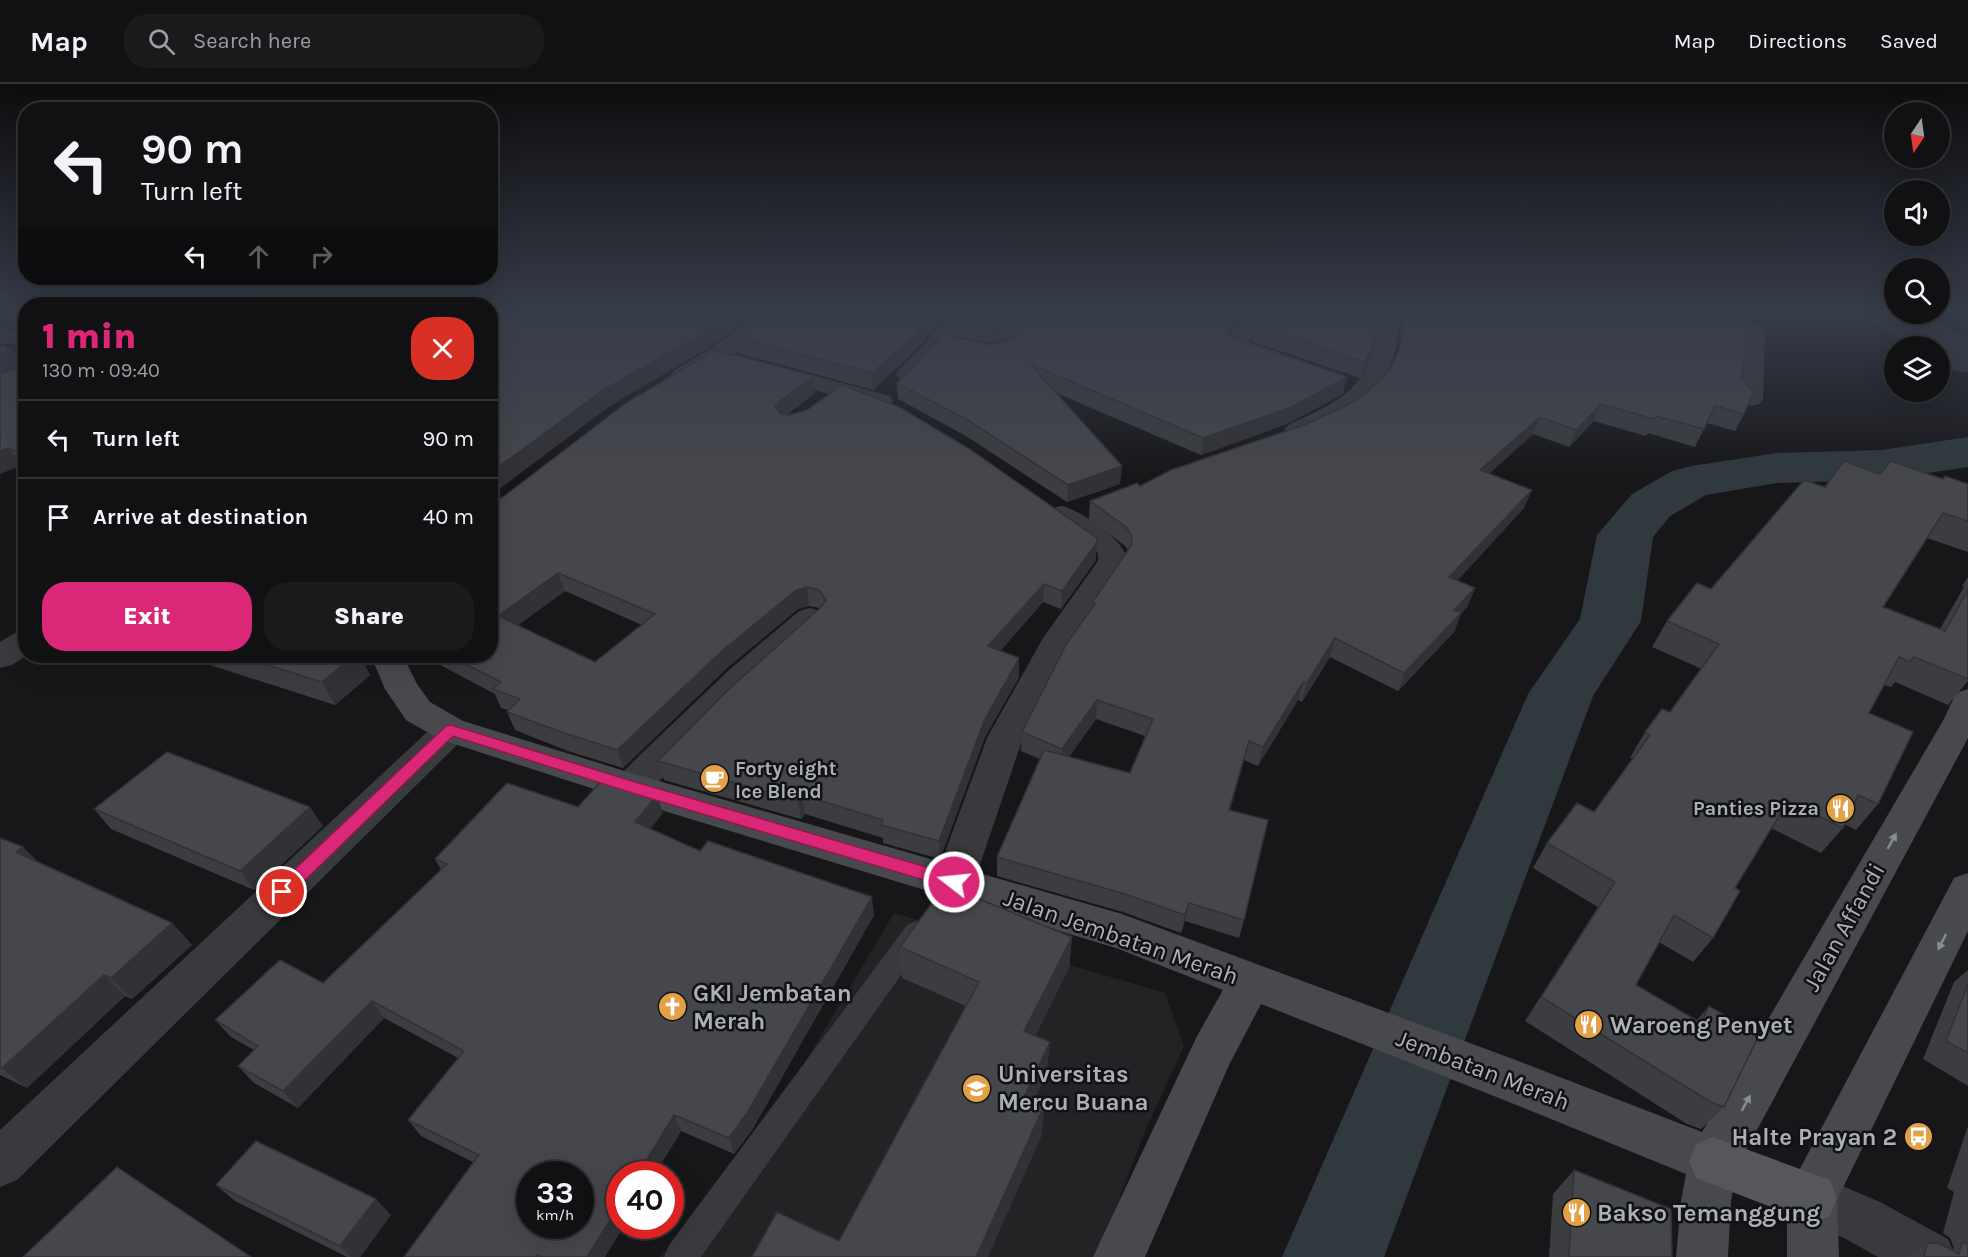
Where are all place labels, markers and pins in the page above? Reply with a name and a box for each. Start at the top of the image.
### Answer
place label: Forty eight Ice Blend [735,757,837,803]
cafe icon: Forty eight Ice Blend [698,763,730,795]
restaurant icon: Panties Pizza [1824,792,1856,824]
place label: Panties Pizza [1693,797,1819,820]
pin [256,866,307,917]
place label: GKI Jembatan Merah [693,979,852,1035]
church icon: GKI Jembatan Merah [656,991,688,1023]
restaurant icon: Waroeng Penyet [1573,1009,1605,1041]
place label: Waroeng Penyet [1610,1011,1792,1039]
place label: Universitas Mercu Buana [998,1060,1149,1116]
school or university icon: Universitas Mercu Buana [961,1072,993,1104]
bus stop icon: Halte Prayan 2 [1902,1121,1934,1153]
place label: Halte Prayan 2 [1731,1123,1897,1151]
restaurant icon: Bakso Temanggung [1560,1197,1592,1229]
place label: Bakso Temanggung [1597,1199,1820,1227]

